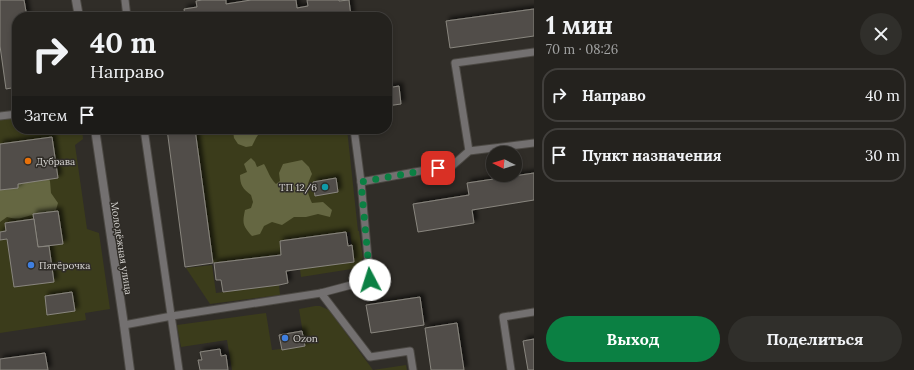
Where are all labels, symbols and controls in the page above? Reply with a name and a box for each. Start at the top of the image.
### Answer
text: 1 мин [546,10,613,41]
button: close [860,13,902,55]
text: 40 m [90,25,156,61]
icon: right [24,28,76,80]
text: 70 m · 08:26 [546,41,618,58]
text: Направо [90,60,164,83]
icon: right [548,84,570,106]
text: Направо [582,86,646,105]
text: 40 m [865,86,900,105]
icon: arrive [76,104,98,126]
text: Затем [24,106,68,125]
icon: arrive [548,144,570,166]
north arrow [486,146,522,182]
map controls [486,146,522,182]
text: Пункт назначения [582,146,722,165]
text: 30 m [865,146,900,165]
pin [421,151,455,185]
place label: Дубрава [36,155,75,168]
marker: Дубрава [23,156,33,166]
icon: arrive [427,157,449,179]
place label: ТП 12/6 [279,181,317,194]
marker: ТП 12/6 [320,182,330,192]
street label: Молодёжная улица [108,201,135,296]
place label: Пятёрочка [39,259,90,272]
position arrow [349,259,391,301]
marker: Пятёрочка [26,260,36,270]
button: Выход [546,316,720,362]
button: Поделиться [728,316,902,362]
place label: Ozon [293,332,318,345]
marker: Ozon [280,333,290,343]

